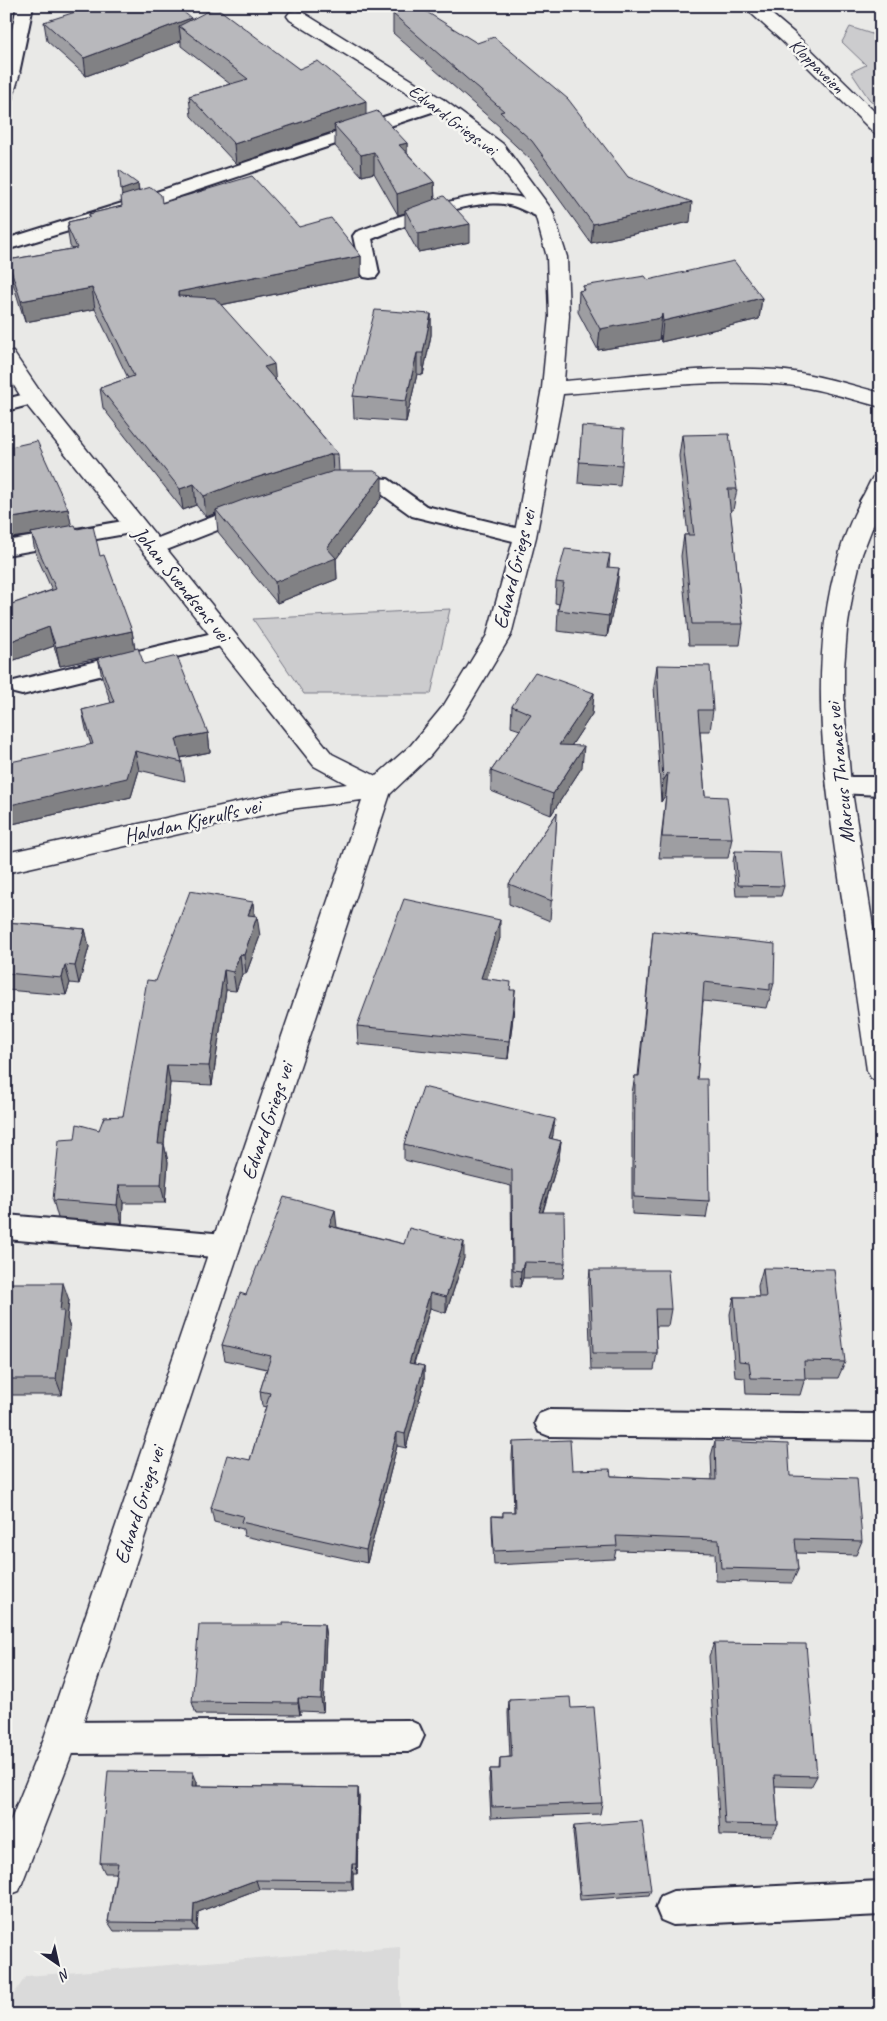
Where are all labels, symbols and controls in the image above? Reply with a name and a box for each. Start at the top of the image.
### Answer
street label: Kloppaveien [785,34,850,99]
street label: Edvard Griegs vei [405,80,504,162]
street label: Edvard Griegs vei [487,504,542,631]
street label: Johan Svendsens vei [127,520,239,650]
street label: Marcus Thranes vei [819,698,860,845]
street label: Halvdan Kjerulfs vei [121,792,266,849]
street label: Edvard Griegs vei [235,1056,300,1183]
street label: Edvard Griegs vei [108,1440,171,1567]
north arrow [32,1938,82,1988]
text: N [55,1965,73,1985]

